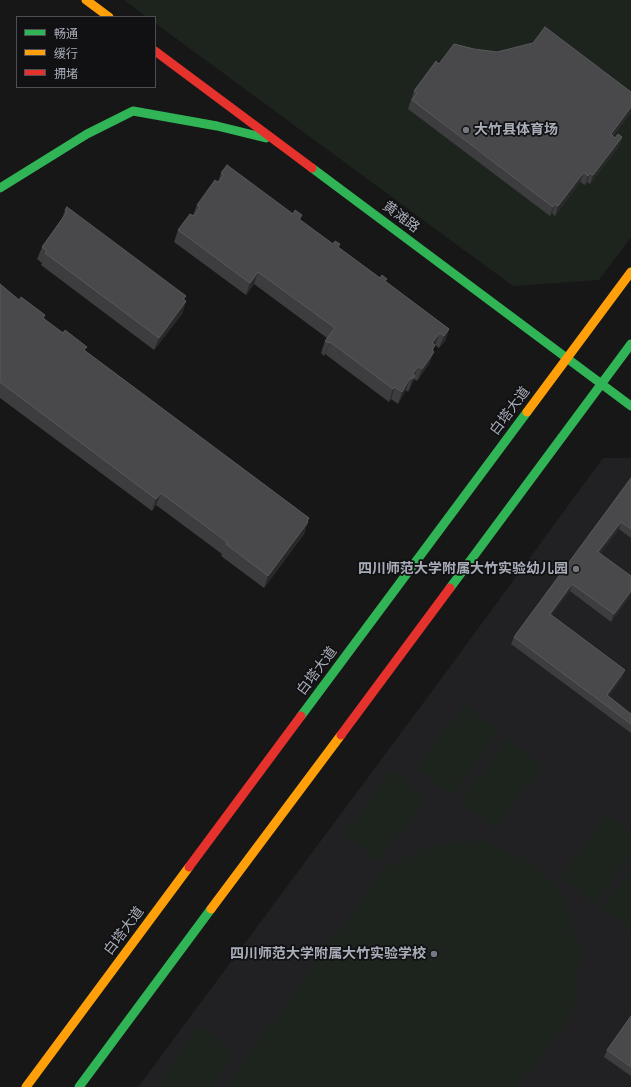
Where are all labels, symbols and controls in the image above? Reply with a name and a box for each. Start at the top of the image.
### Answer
legend [16,16,156,88]
text: 畅通 [54,26,78,41]
text: 缓行 [54,46,78,61]
text: 拥堵 [54,66,78,81]
place label: 大竹县体育场 [474,122,558,138]
marker: 大竹县体育场 [461,125,471,135]
street label: 黄滩路 [379,198,423,236]
street label: 白塔大道 [486,384,534,438]
place label: 四川师范大学附属大竹实验幼儿园 [358,561,568,577]
marker: 四川师范大学附属大竹实验幼儿园 [571,564,581,574]
street label: 白塔大道 [293,644,341,698]
street label: 白塔大道 [100,904,148,958]
place label: 四川师范大学附属大竹实验学校 [230,946,426,962]
marker: 四川师范大学附属大竹实验学校 [429,949,439,959]

